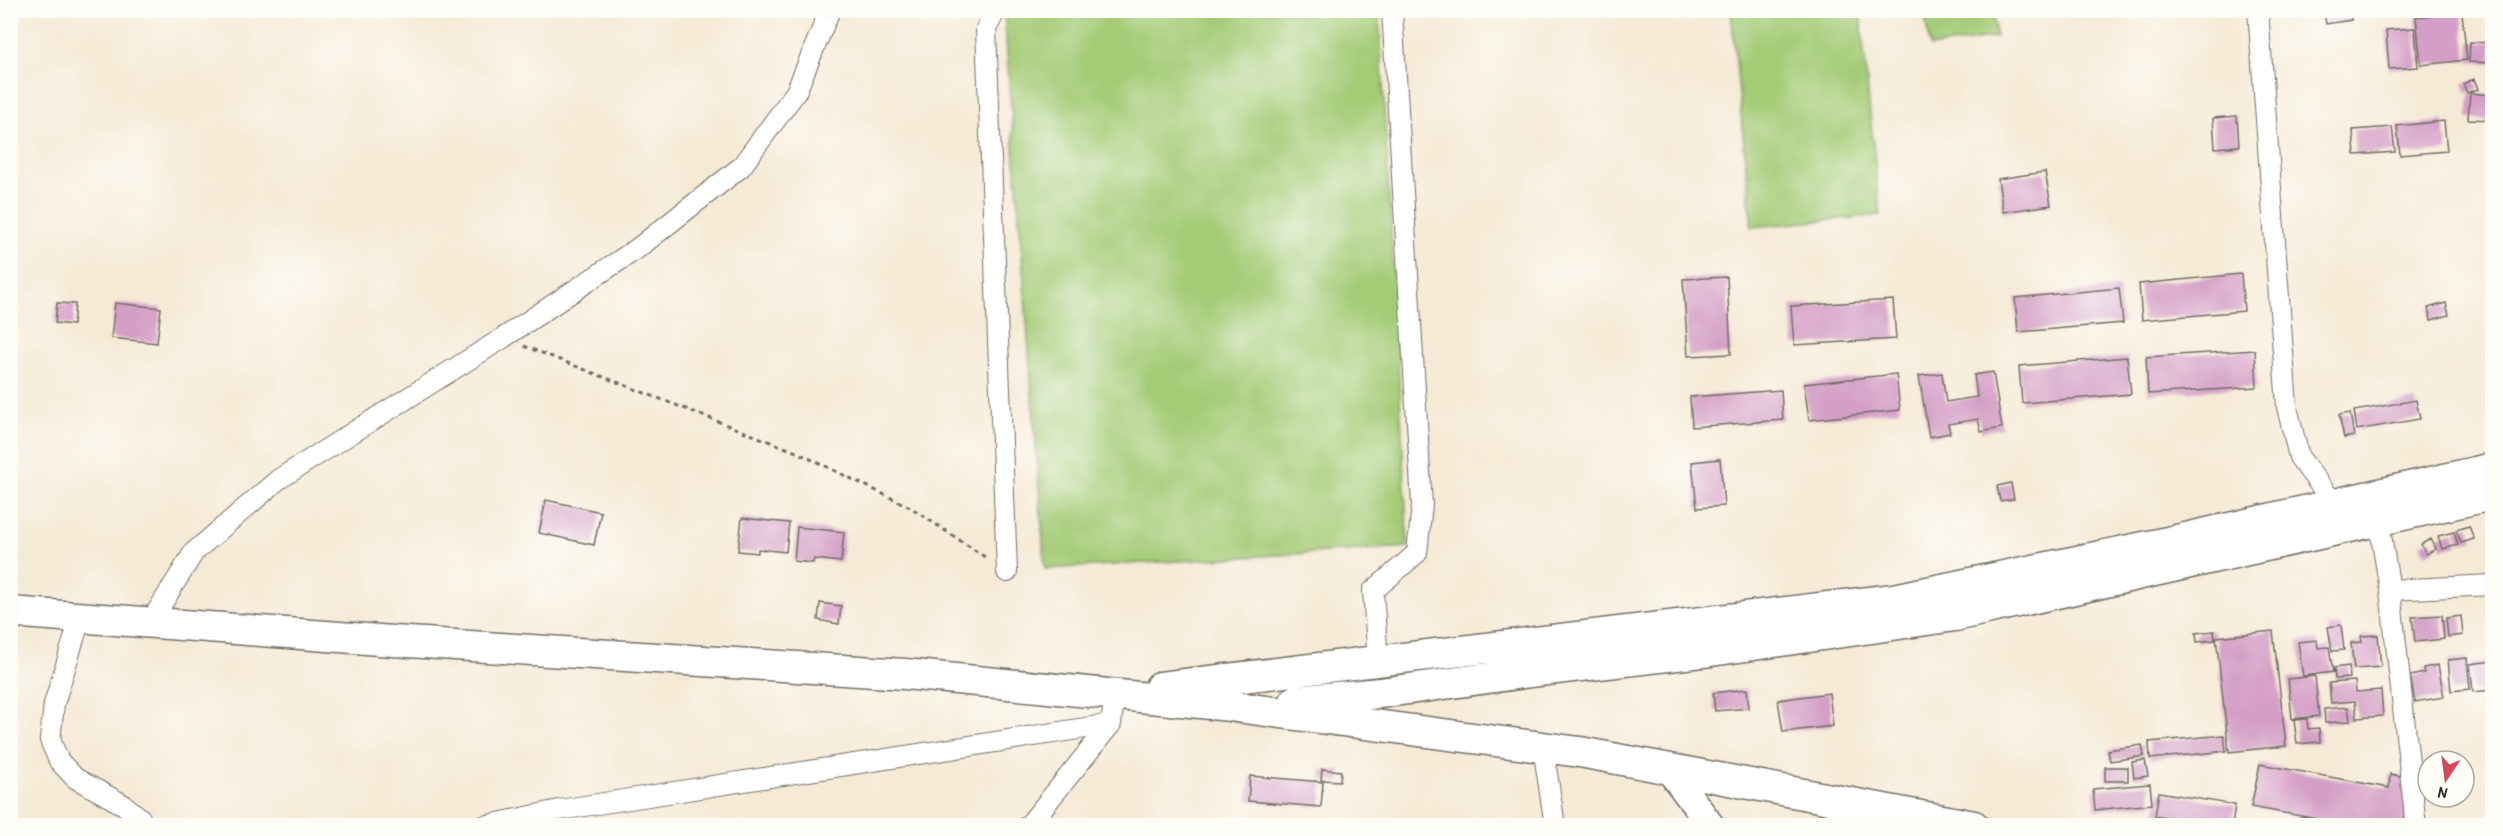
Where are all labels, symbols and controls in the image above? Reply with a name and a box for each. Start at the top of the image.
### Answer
north arrow [2416,749,2476,809]
text: N [2436,782,2449,805]

